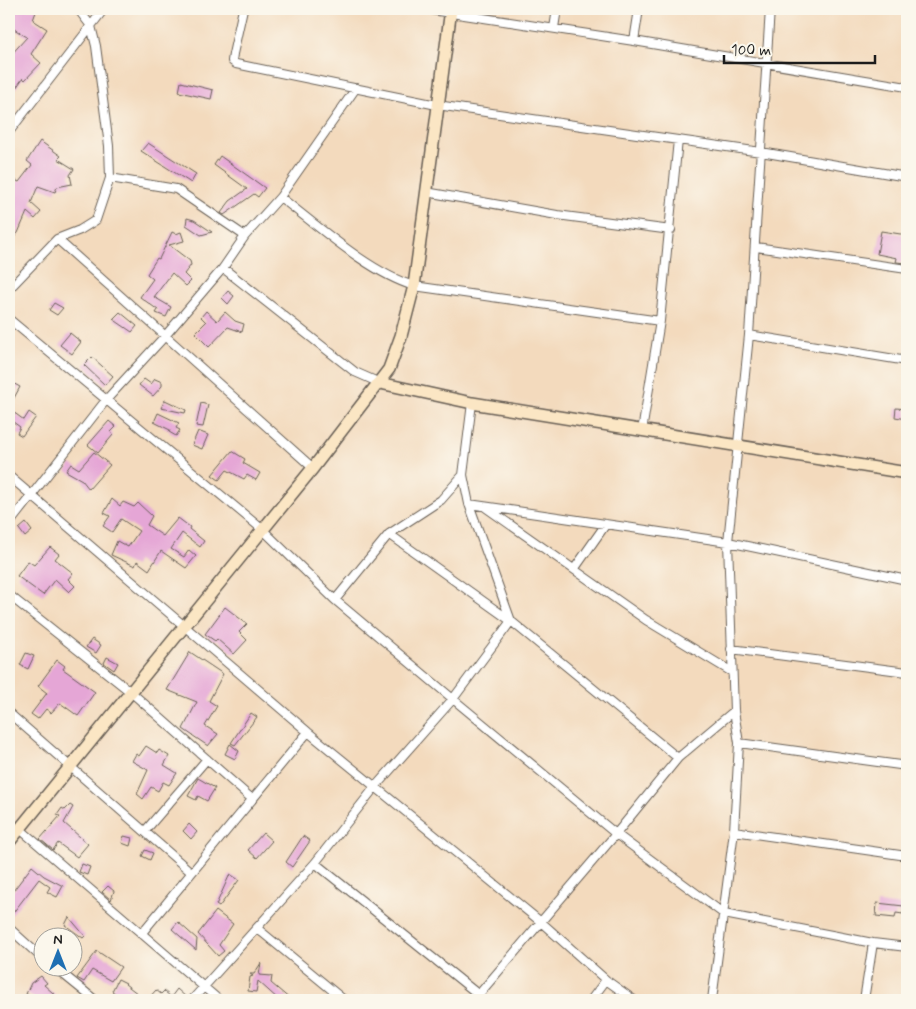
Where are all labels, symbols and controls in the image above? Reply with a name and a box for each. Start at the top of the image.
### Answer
scale bar [724,32,875,64]
text: 100 m [731,41,771,61]
north arrow [32,926,82,976]
text: N [53,931,63,949]

